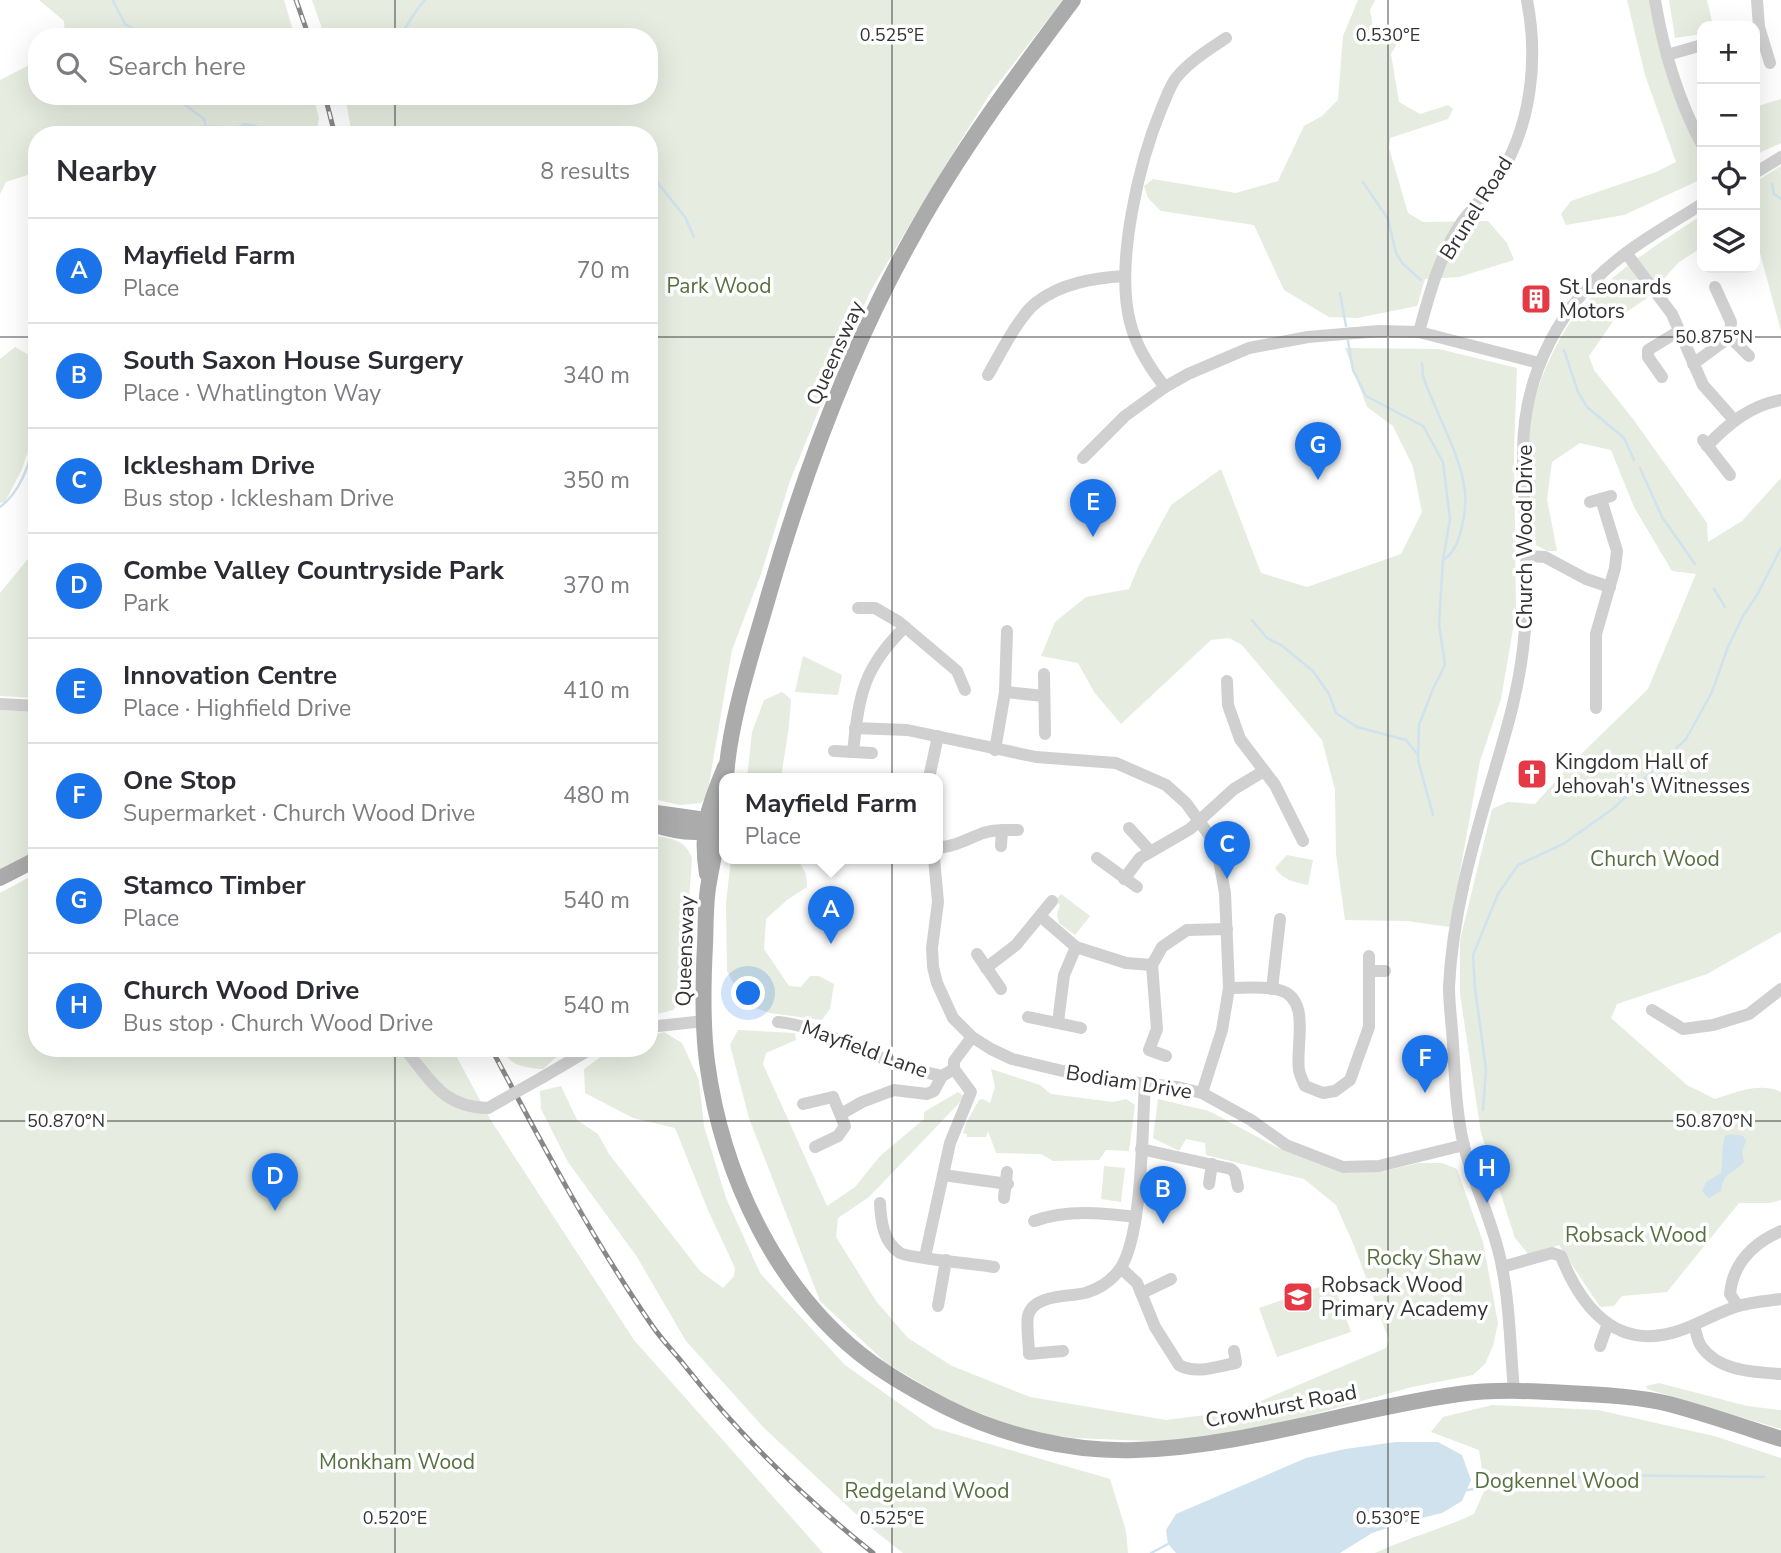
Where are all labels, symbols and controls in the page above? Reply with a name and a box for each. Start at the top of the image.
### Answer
map controls [1697,21,1760,273]
button: + [1697,21,1760,84]
text: 0.525°E [860,23,924,47]
text: 0.530°E [1356,23,1420,47]
search box [28,28,658,105]
icon: search [52,48,90,86]
text: Search here [108,49,246,84]
button: − [1697,84,1760,147]
button: locate [1697,147,1760,210]
text: Nearby [56,151,156,192]
street label: Brunel Road [1433,151,1519,265]
text: 8 results [540,156,630,187]
button: layers [1697,210,1760,273]
text: Mayfield Farm [123,238,296,273]
text: A [70,255,88,286]
text: 70 m [577,255,630,286]
park label: Park Wood [667,272,771,300]
text: Place [123,273,179,304]
place label: St Leonards Motors [1559,273,1672,325]
building icon: St Leonards Motors [1519,282,1553,316]
street label: Queensway [800,296,871,410]
text: 50.875°N [1675,325,1753,349]
text: South Saxon House Surgery [123,343,463,378]
text: B [71,360,87,391]
text: 340 m [563,360,630,391]
text: Place · Whatlington Way [123,378,381,409]
pin: G [1295,422,1341,480]
street label: Church Wood Drive [1511,445,1539,629]
text: Icklesham Drive [123,448,315,483]
text: C [71,465,87,496]
text: 350 m [563,465,630,496]
pin: E [1070,479,1116,537]
text: Bus stop · Icklesham Drive [123,483,394,514]
text: Combe Valley Countryside Park [123,553,504,588]
text: D [70,570,88,601]
text: 370 m [563,570,630,601]
text: Park [123,588,169,619]
text: Innovation Centre [123,658,337,693]
text: E [72,675,86,706]
text: 410 m [563,675,630,706]
text: Place · Highfield Drive [123,693,351,724]
place label: Kingdom Hall of Jehovah's Witnesses [1554,748,1750,800]
church icon: Kingdom Hall of Jehovah's Witnesses [1515,757,1549,791]
text: One Stop [123,763,236,798]
popup [719,773,943,864]
text: F [73,780,85,811]
text: 480 m [563,780,630,811]
text: Mayfield Farm [745,786,917,821]
text: Supermarket · Church Wood Drive [123,798,475,829]
text: Place [745,821,801,852]
pin: C [1204,821,1250,879]
park label: Church Wood [1590,845,1720,873]
text: Stamco Timber [123,868,306,903]
text: G [71,885,87,916]
text: 540 m [563,885,630,916]
pin: A [808,886,854,944]
street label: Queensway [669,895,701,1007]
text: Place [123,903,179,934]
text: Church Wood Drive [123,973,359,1008]
your location [731,976,765,1010]
text: H [70,990,88,1021]
text: 540 m [563,990,630,1021]
text: Bus stop · Church Wood Drive [123,1008,433,1039]
street label: Mayfield Lane [798,1013,932,1085]
pin: F [1402,1035,1448,1093]
street label: Bodiam Drive [1064,1058,1194,1106]
text: 50.870°N [27,1109,105,1133]
text: 50.870°N [1675,1109,1753,1133]
pin: H [1464,1145,1510,1203]
pin: D [252,1153,298,1211]
pin: B [1140,1166,1186,1224]
park label: Robsack Wood [1565,1221,1707,1249]
park label: Rocky Shaw [1366,1244,1482,1272]
place label: Robsack Wood Primary Academy [1321,1271,1488,1323]
school or university icon: Robsack Wood Primary Academy [1281,1280,1315,1314]
street label: Crowhurst Road [1203,1378,1359,1434]
park label: Monkham Wood [319,1448,475,1476]
park label: Dogkennel Wood [1474,1467,1640,1495]
park label: Redgeland Wood [844,1477,1010,1505]
text: 0.520°E [363,1506,427,1530]
text: 0.525°E [860,1506,924,1530]
text: 0.530°E [1356,1506,1420,1530]

